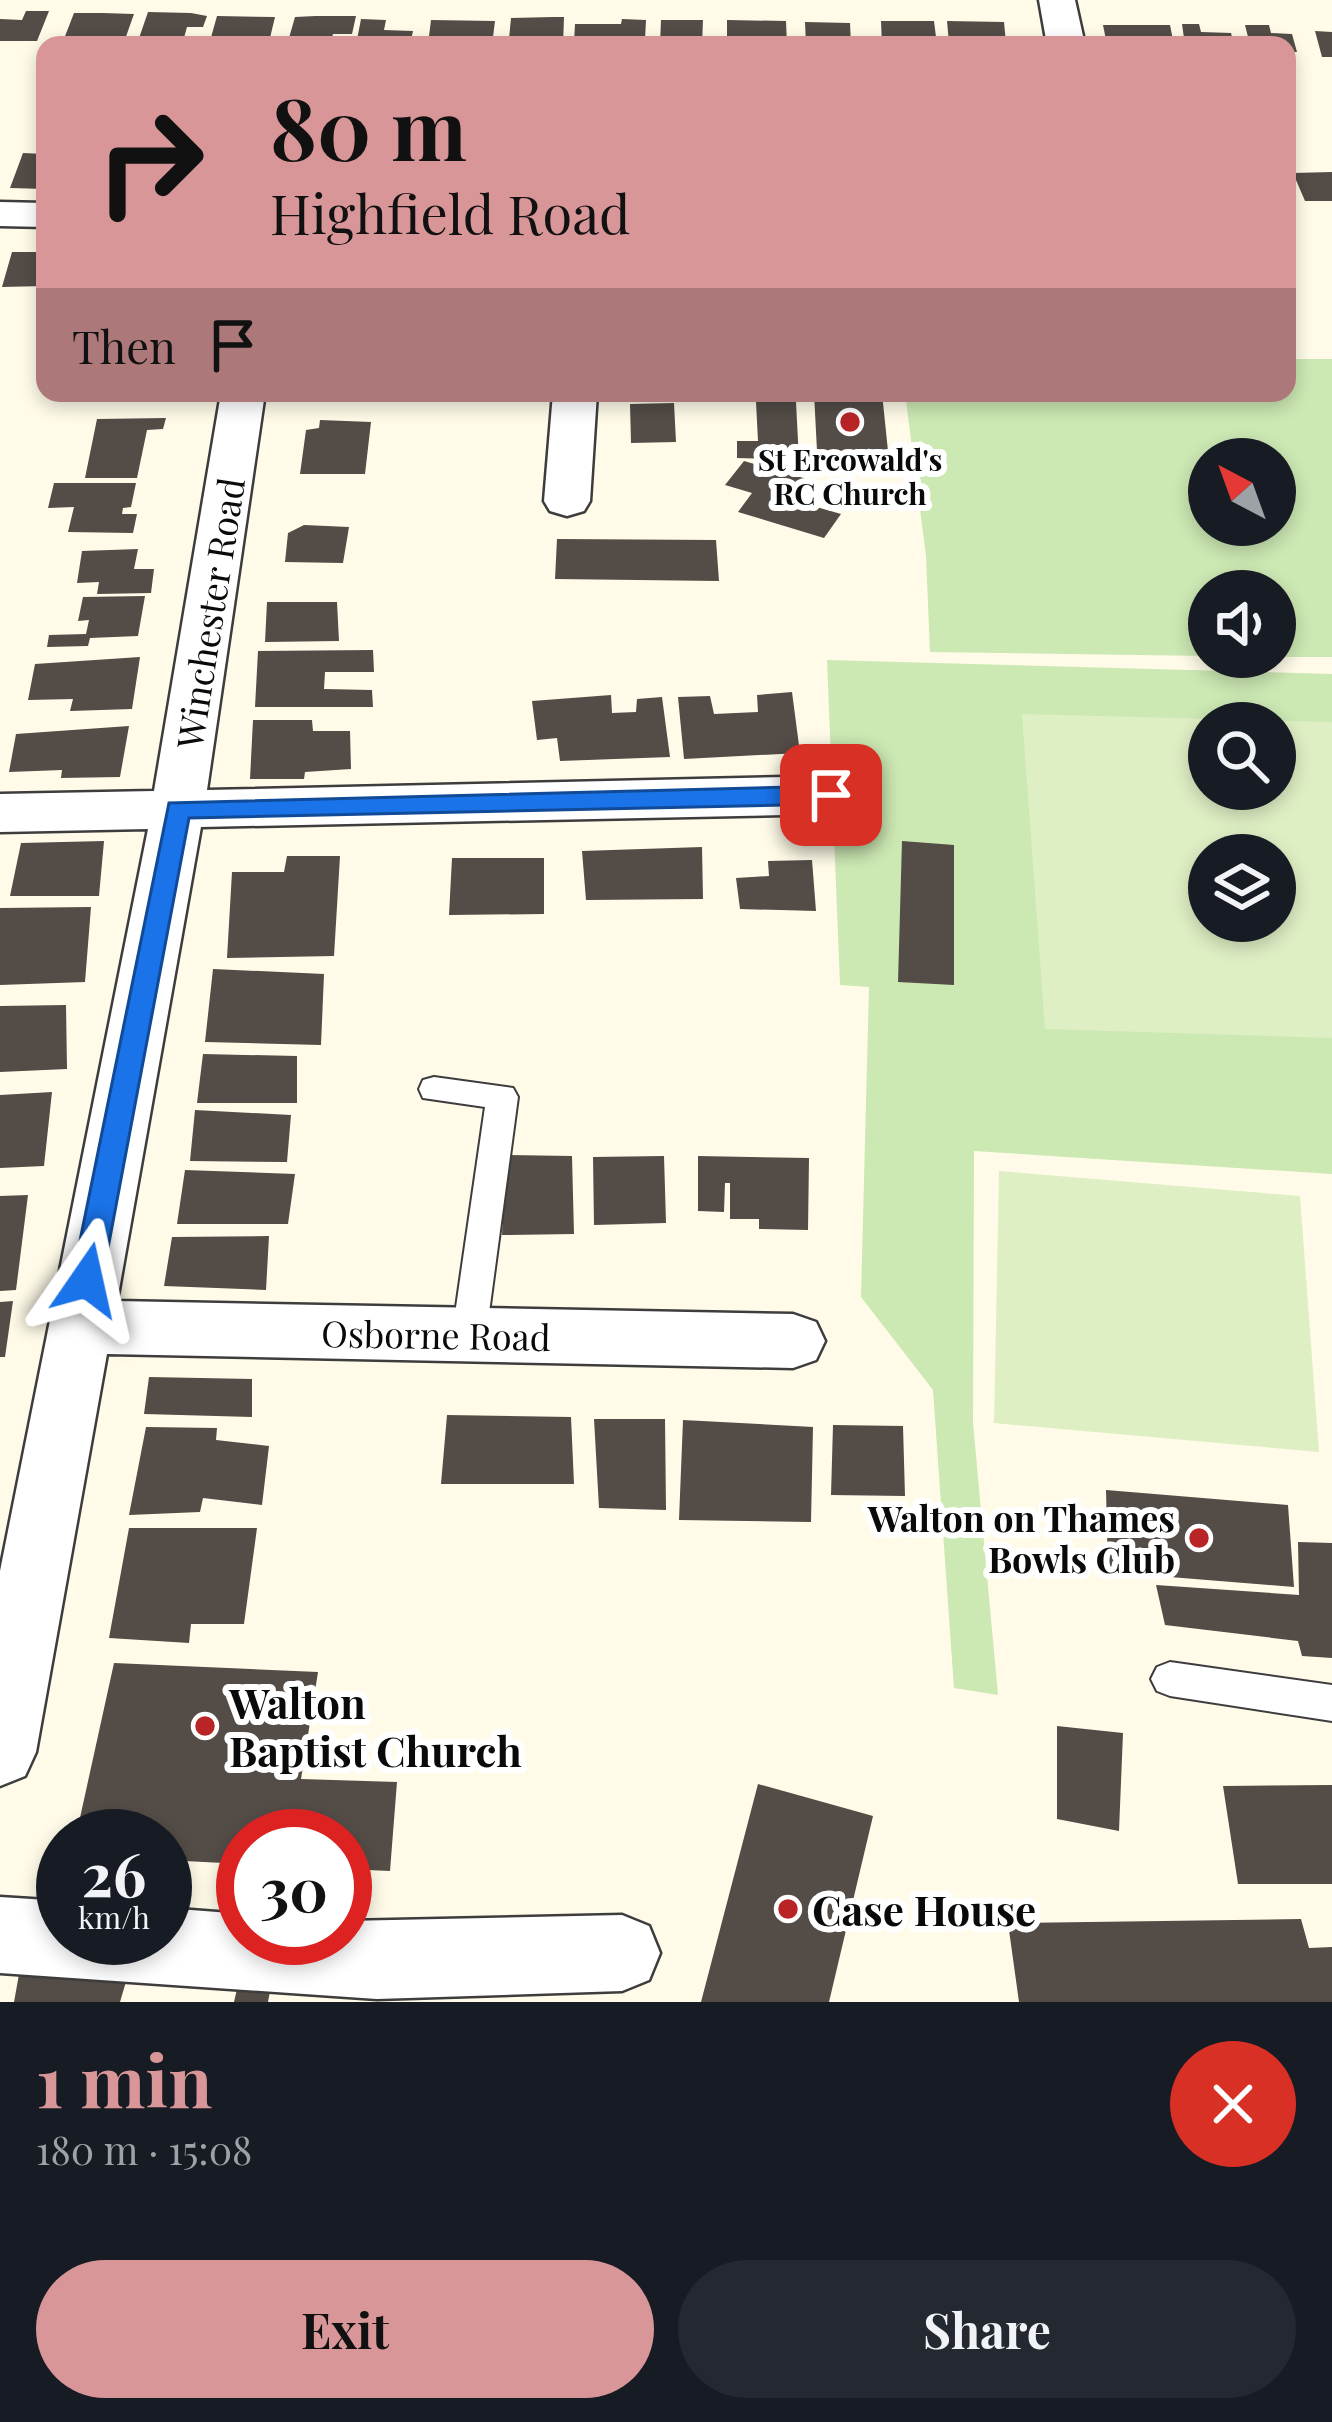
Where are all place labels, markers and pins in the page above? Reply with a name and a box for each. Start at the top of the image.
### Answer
marker: St Ercowald's RC Church [837,409,863,435]
place label: St Ercowald's RC Church [758,439,942,513]
pin [780,744,882,846]
place label: Walton on Thames Bowls Club [867,1493,1175,1582]
marker: Walton on Thames Bowls Club [1186,1525,1212,1551]
place label: Walton Baptist Church [228,1674,522,1778]
marker: Walton Baptist Church [192,1713,218,1739]
place label: Case House [812,1881,1036,1937]
marker: Case House [775,1896,801,1922]

